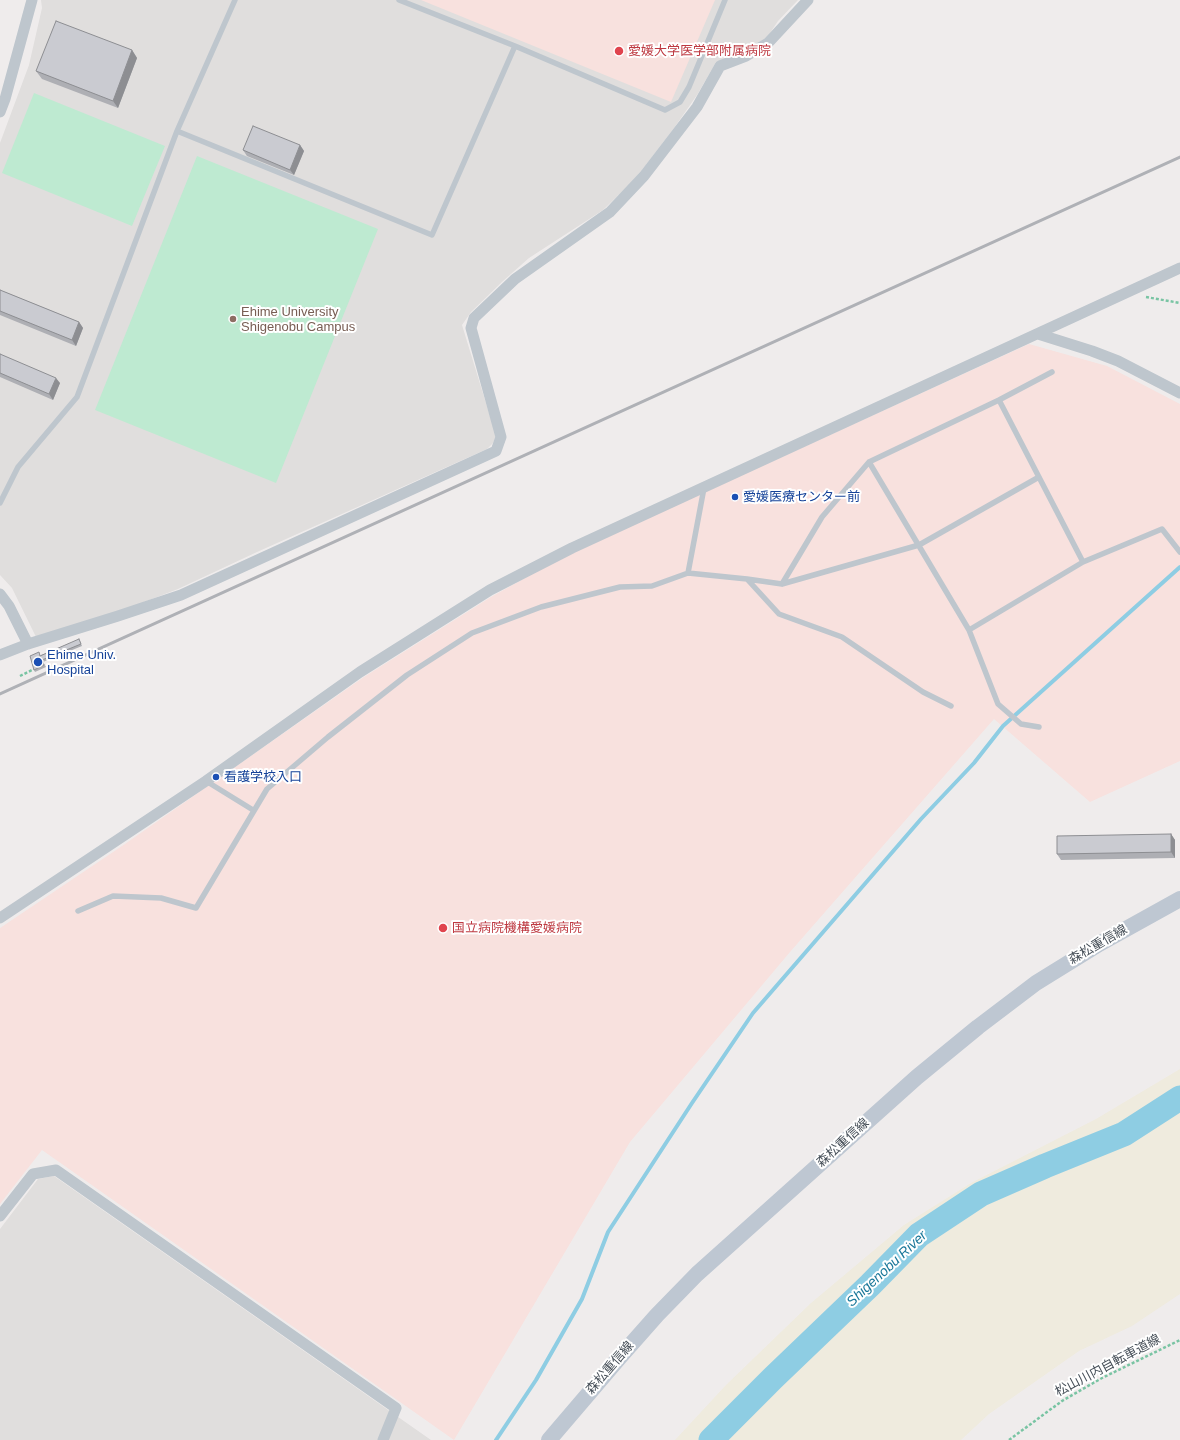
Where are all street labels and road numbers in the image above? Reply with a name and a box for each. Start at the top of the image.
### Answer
street label: 森松重信線 [1066,922,1130,968]
street label: 森松重信線 [814,1115,872,1171]
street label: 松山川内自転車道線 [1053,1332,1163,1400]
street label: 森松重信線 [583,1338,637,1398]

